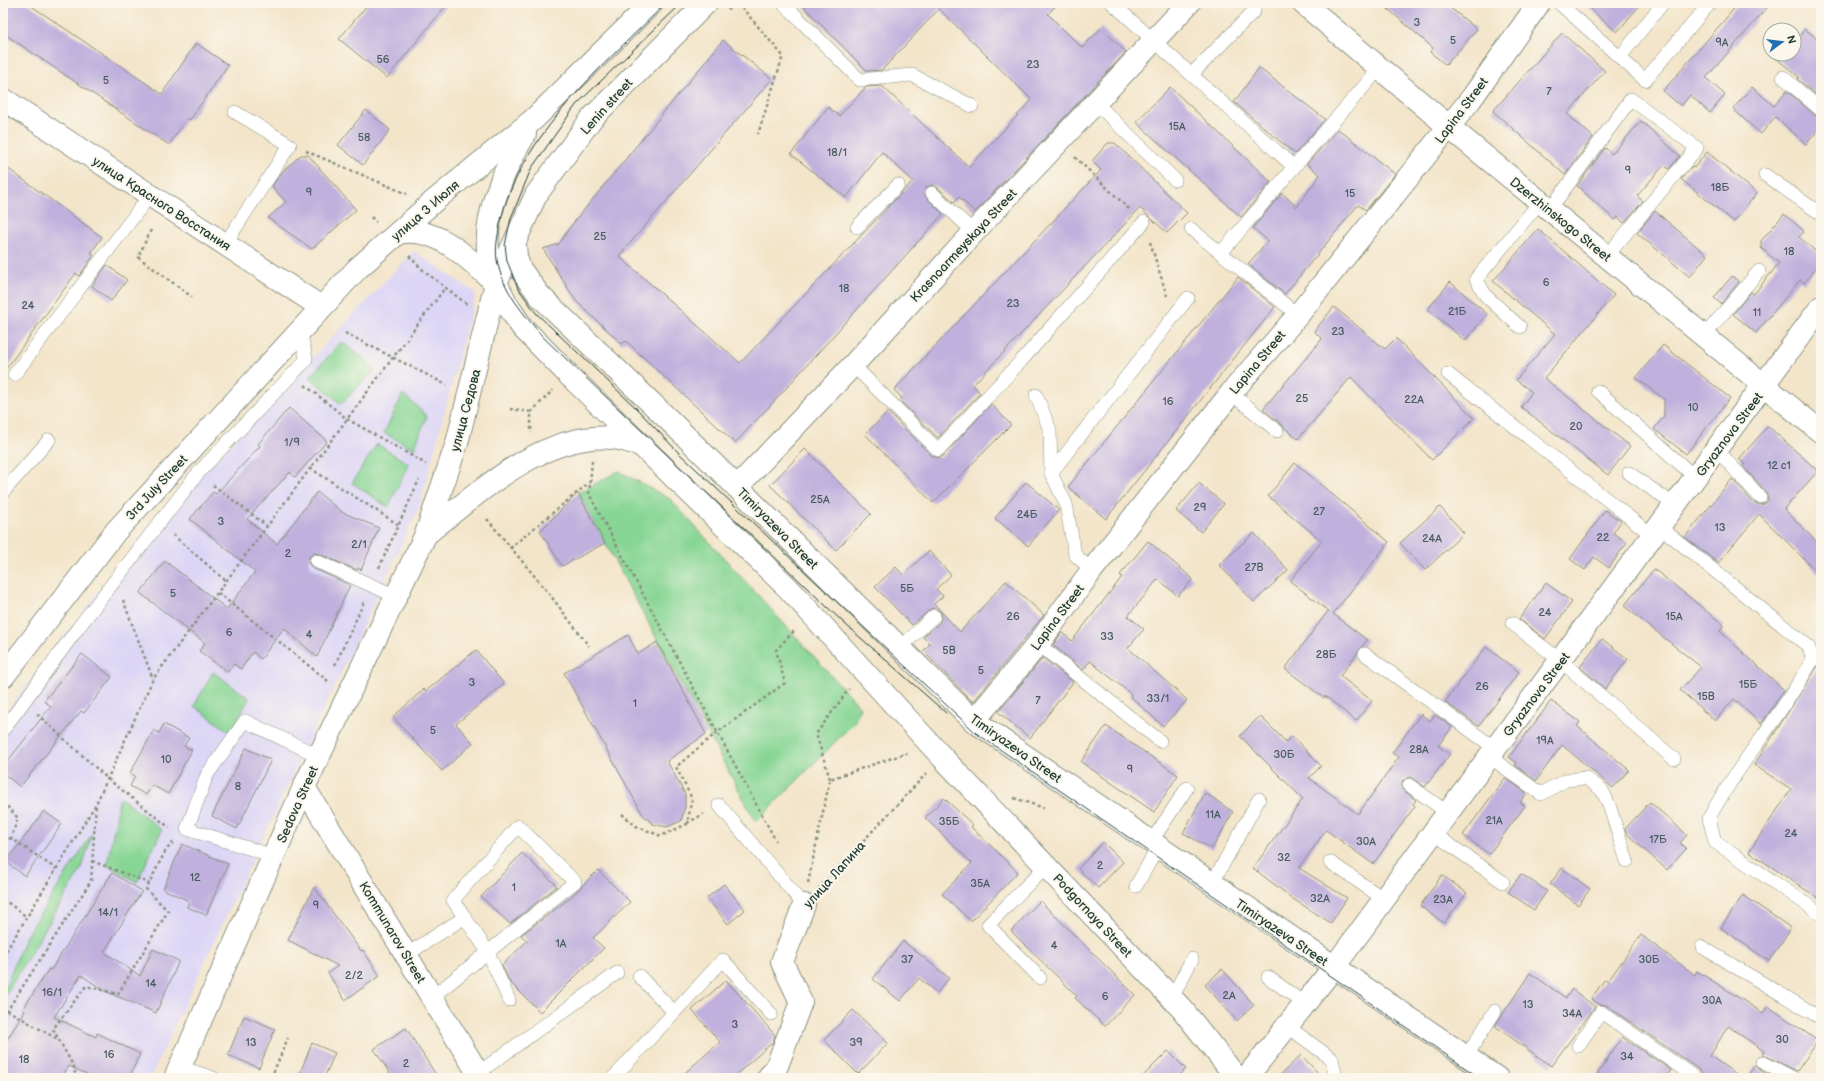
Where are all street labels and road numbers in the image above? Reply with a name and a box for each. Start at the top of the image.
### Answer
street label: Lapina Street [1432,74,1492,147]
street label: Lenin street [577,75,636,138]
street label: улица Красного Восстания [89,153,234,255]
street label: Dzerzhinskogo Street [1507,174,1614,265]
street label: улица 3 Июля [388,177,463,245]
street label: Krasnoarmeyskaya Street [907,186,1020,306]
street label: Lapina Street [1226,327,1289,398]
street label: улица Седова [447,367,485,453]
street label: Gryaznova Street [1693,389,1767,480]
street label: 3rd July Street [122,452,191,524]
street label: Timiryazeva Street [733,485,821,573]
street label: Lapina Street [1028,581,1088,654]
street label: Gryaznova Street [1500,649,1574,740]
street label: Timiryazeva Street [966,711,1064,786]
street label: Sedova Street [274,763,322,845]
street label: улица Лапина [800,837,869,912]
street label: Podgornaya Street [1049,871,1135,961]
street label: Kommunarov Street [355,879,429,986]
street label: Timiryazeva Street [1232,896,1331,970]

